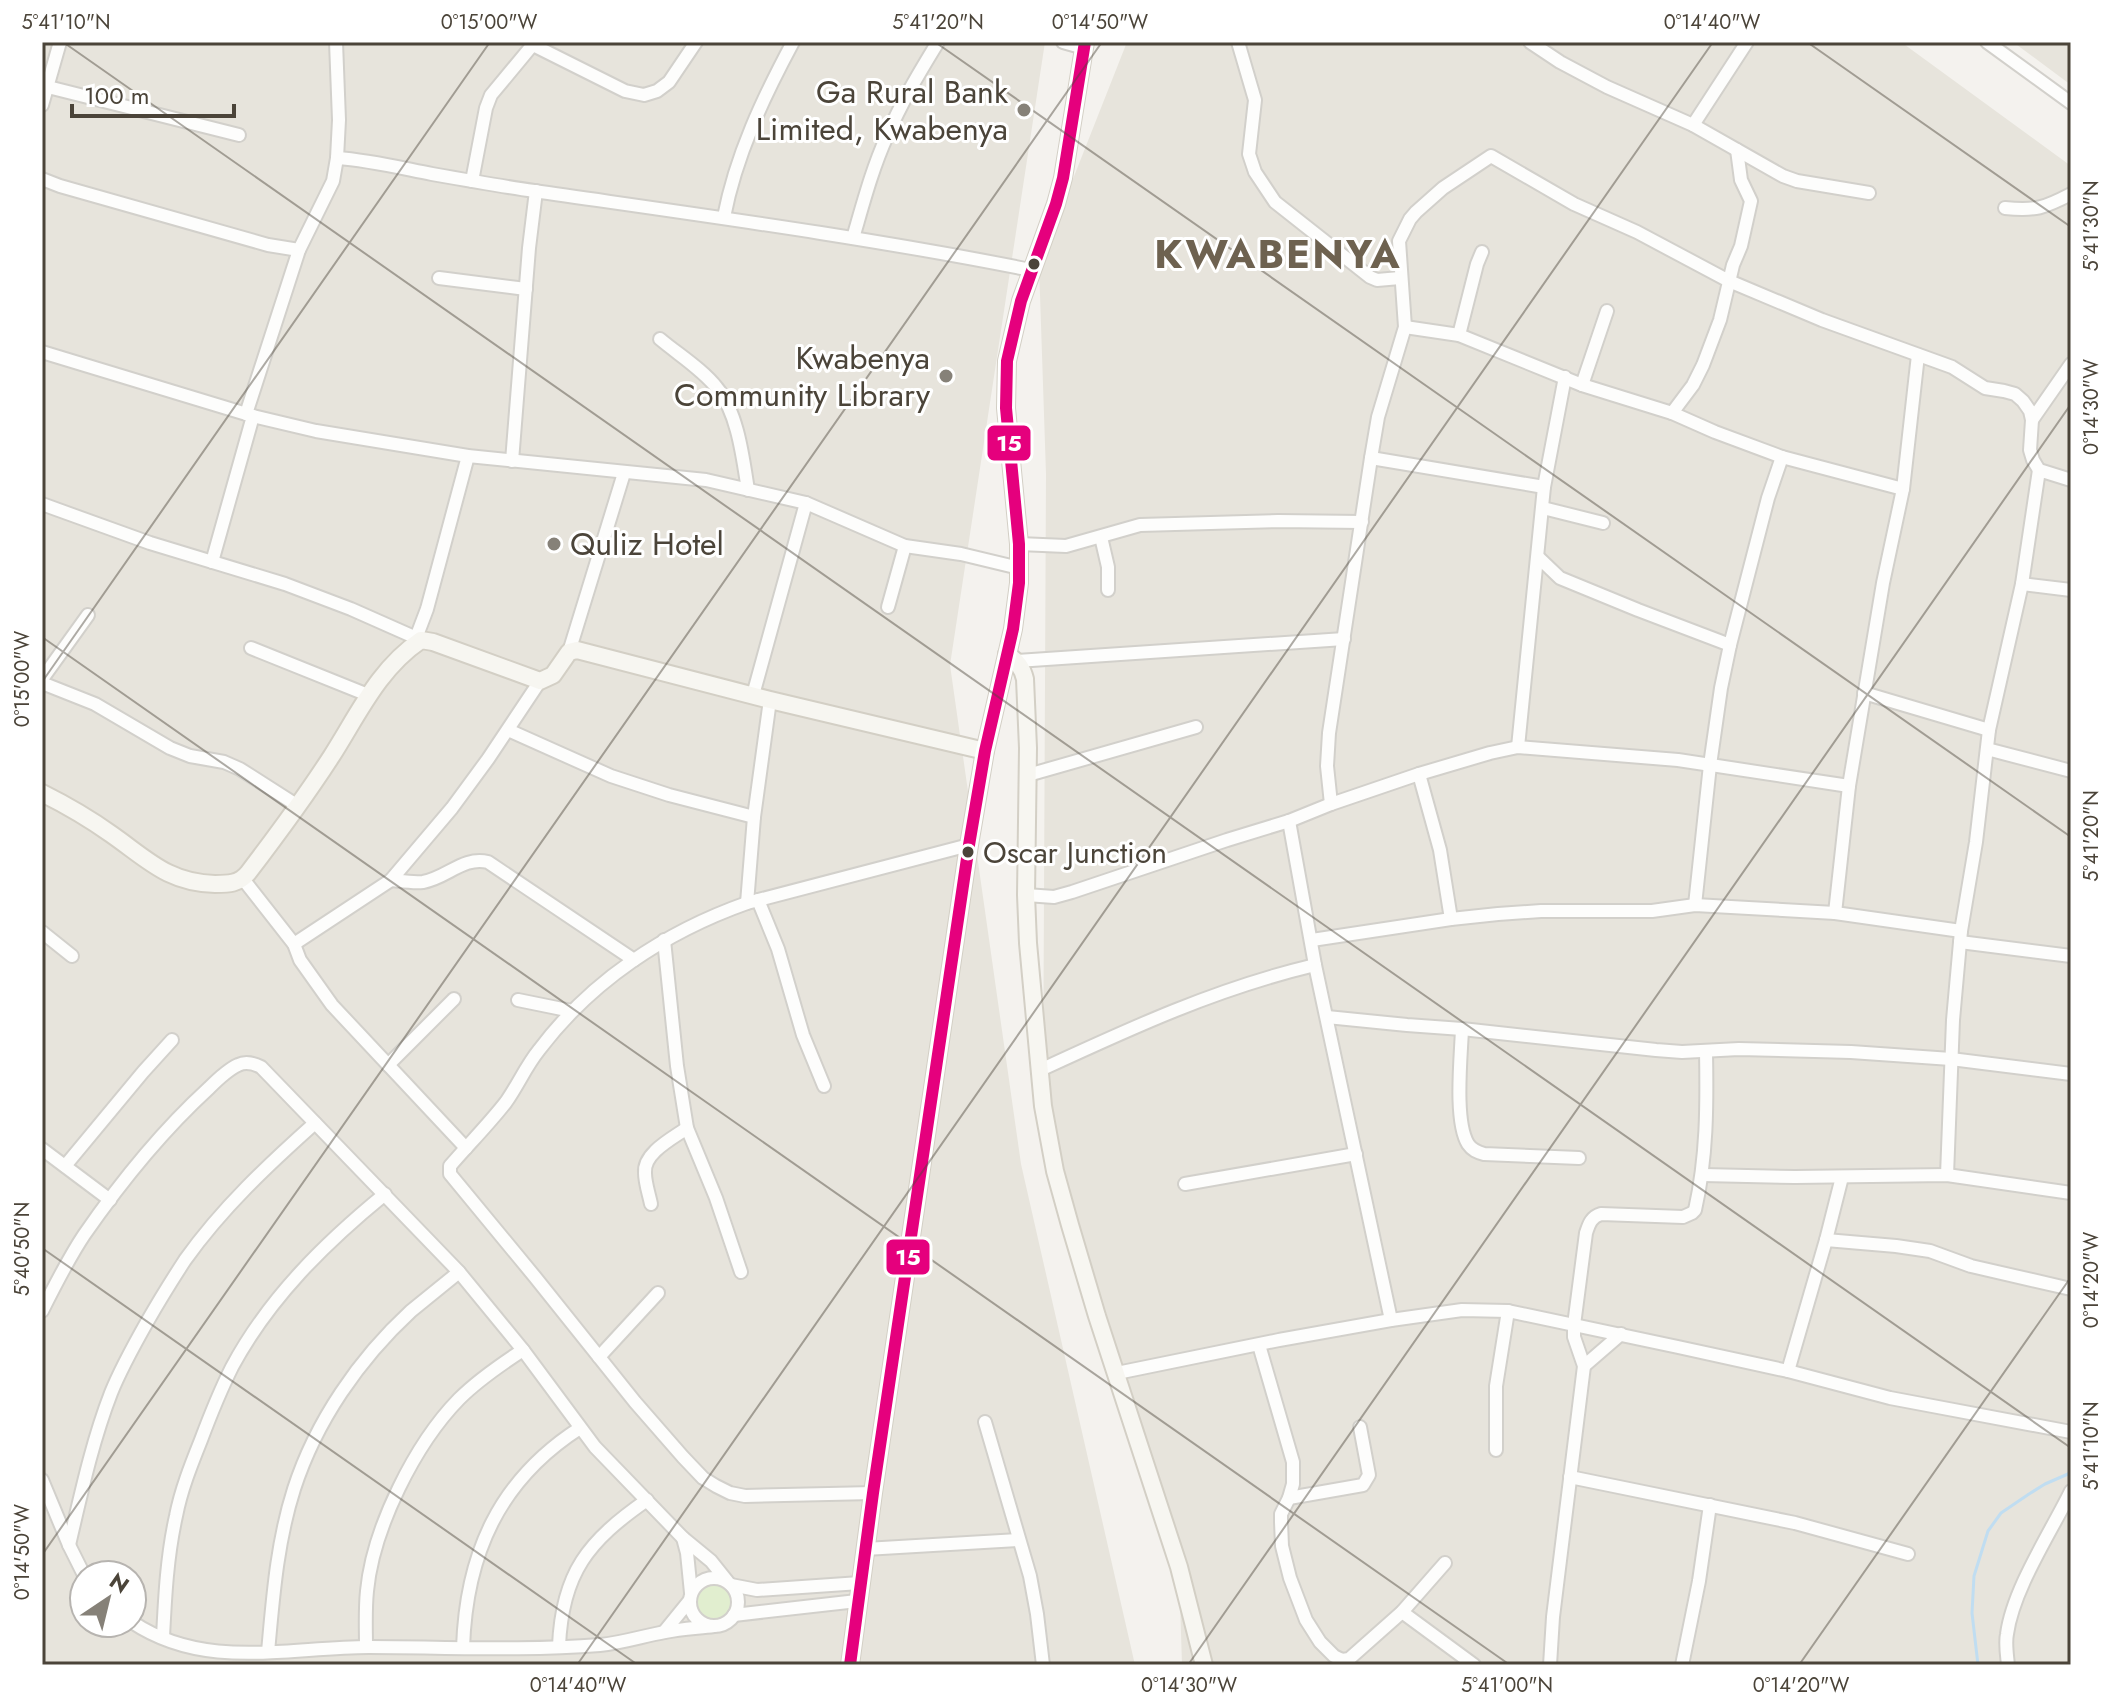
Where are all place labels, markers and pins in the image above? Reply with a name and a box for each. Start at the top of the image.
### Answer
place label: Ga Rural Bank Limited, Kwabenya [756,69,1009,152]
marker: Ga Rural Bank Limited, Kwabenya [1015,101,1033,119]
unlabelled marker [1026,256,1042,272]
place label: Kwabenya Community Library [674,335,931,418]
marker: Kwabenya Community Library [937,367,955,385]
place label: Quliz Hotel [570,521,724,567]
marker: Quliz Hotel [545,535,563,553]
place label: Oscar Junction [983,831,1167,874]
marker: Oscar Junction [960,844,976,860]

